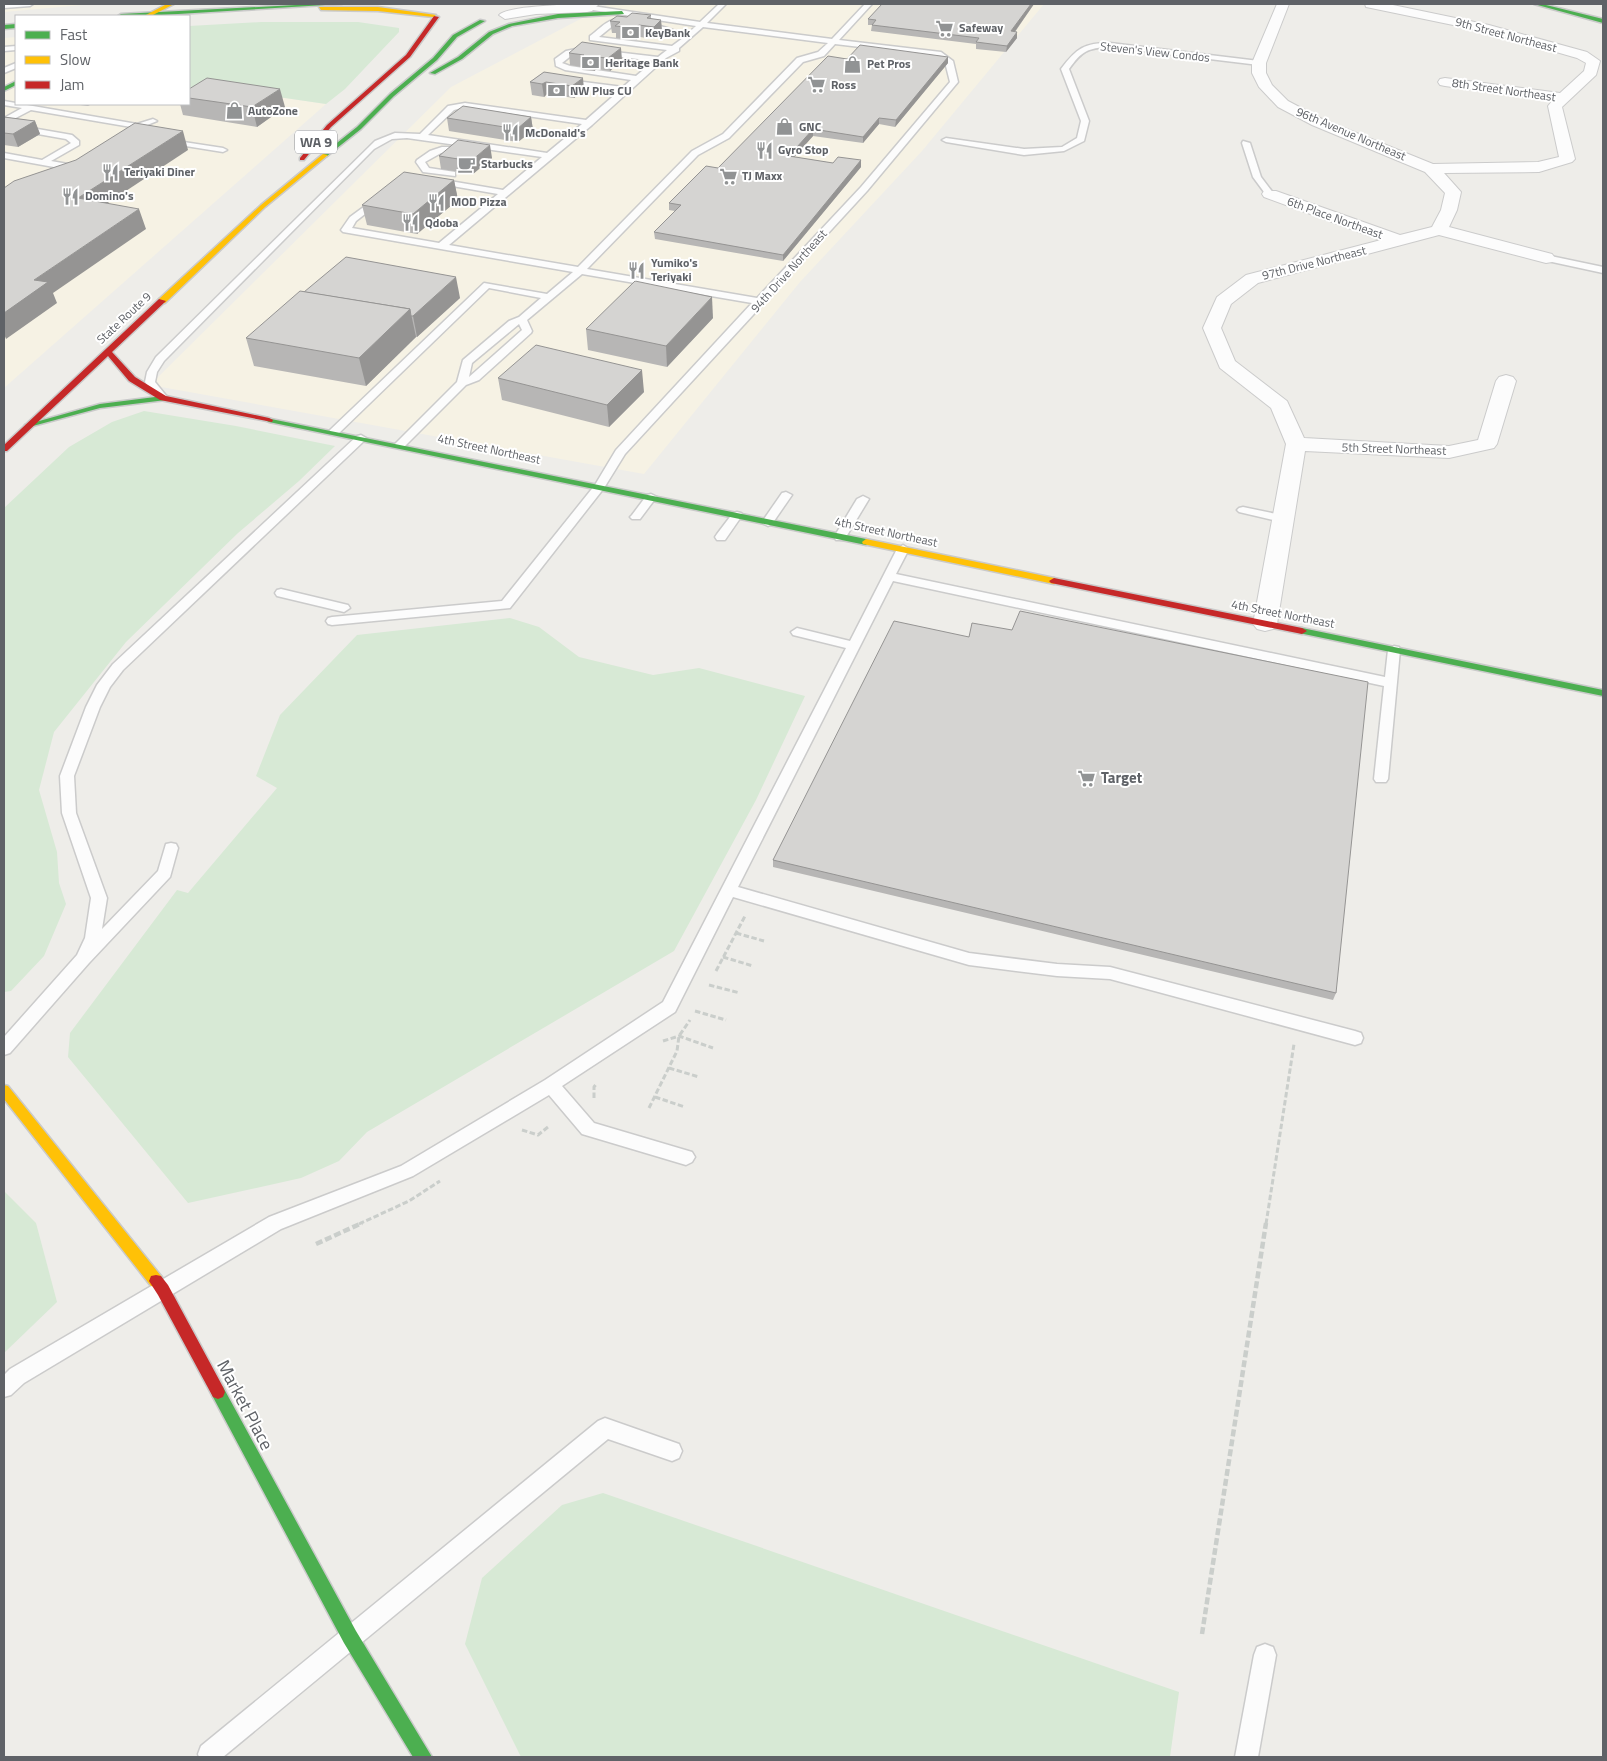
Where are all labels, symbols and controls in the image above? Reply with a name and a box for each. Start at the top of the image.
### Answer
street label: 9th Street Northeast [1453,12,1560,57]
legend [15,15,190,105]
supermarket icon: Safeway [935,18,955,38]
place label: Safeway [959,18,1003,37]
text: Fast [60,23,88,46]
bank icon: KeyBank [621,23,641,43]
place label: KeyBank [645,23,691,42]
street label: Steven's View Condos [1099,36,1211,67]
text: Slow [60,48,91,71]
bank icon: Heritage Bank [581,53,601,73]
place label: Heritage Bank [605,53,679,72]
shop icon: Pet Pros [843,54,863,74]
place label: Pet Pros [867,54,911,73]
text: Jam [60,73,84,96]
street label: 8th Street Northeast [1451,73,1558,106]
supermarket icon: Ross [807,75,827,95]
place label: Ross [831,75,856,94]
bank icon: NW Plus CU [546,81,566,101]
place label: NW Plus CU [570,81,632,100]
shop icon: AutoZone [224,101,244,121]
place label: AutoZone [248,101,298,120]
street label: 96th Avenue Northeast [1293,102,1410,166]
shop icon: GNC [775,117,795,137]
place label: GNC [799,117,822,136]
restaurant icon: McDonald's [501,123,521,143]
place label: McDonald's [525,123,586,142]
road number: WA 9 [295,130,337,154]
restaurant icon: Gyro Stop [754,140,774,160]
place label: Gyro Stop [778,140,829,159]
cafe icon: Starbucks [457,154,477,174]
place label: Starbucks [481,154,533,173]
restaurant icon: Teriyaki Diner [100,162,120,182]
place label: Teriyaki Diner [124,162,196,181]
supermarket icon: TJ Maxx [718,166,738,186]
place label: TJ Maxx [742,166,783,185]
restaurant icon: Domino's [61,186,81,206]
place label: Domino's [85,186,134,205]
street label: 6th Place Northeast [1285,191,1387,244]
restaurant icon: MOD Pizza [427,192,447,212]
place label: MOD Pizza [451,192,507,211]
restaurant icon: Qdoba [401,213,421,233]
place label: Qdoba [425,213,458,232]
street label: 94th Drive Northeast [746,224,832,317]
street label: 97th Drive Northeast [1260,240,1369,285]
place label: Yumiko's Teriyaki [651,253,698,286]
restaurant icon: Yumiko's Teriyaki [627,260,647,280]
street label: State Route 9 [92,287,156,348]
street label: 4th Street Northeast [436,428,543,469]
street label: 5th Street Northeast [1341,437,1447,460]
street label: 4th Street Northeast [833,511,940,552]
street label: 4th Street Northeast [1230,594,1337,633]
place label: Target [1101,766,1143,789]
supermarket icon: Target [1077,768,1097,788]
street label: Market Place [210,1355,281,1455]

